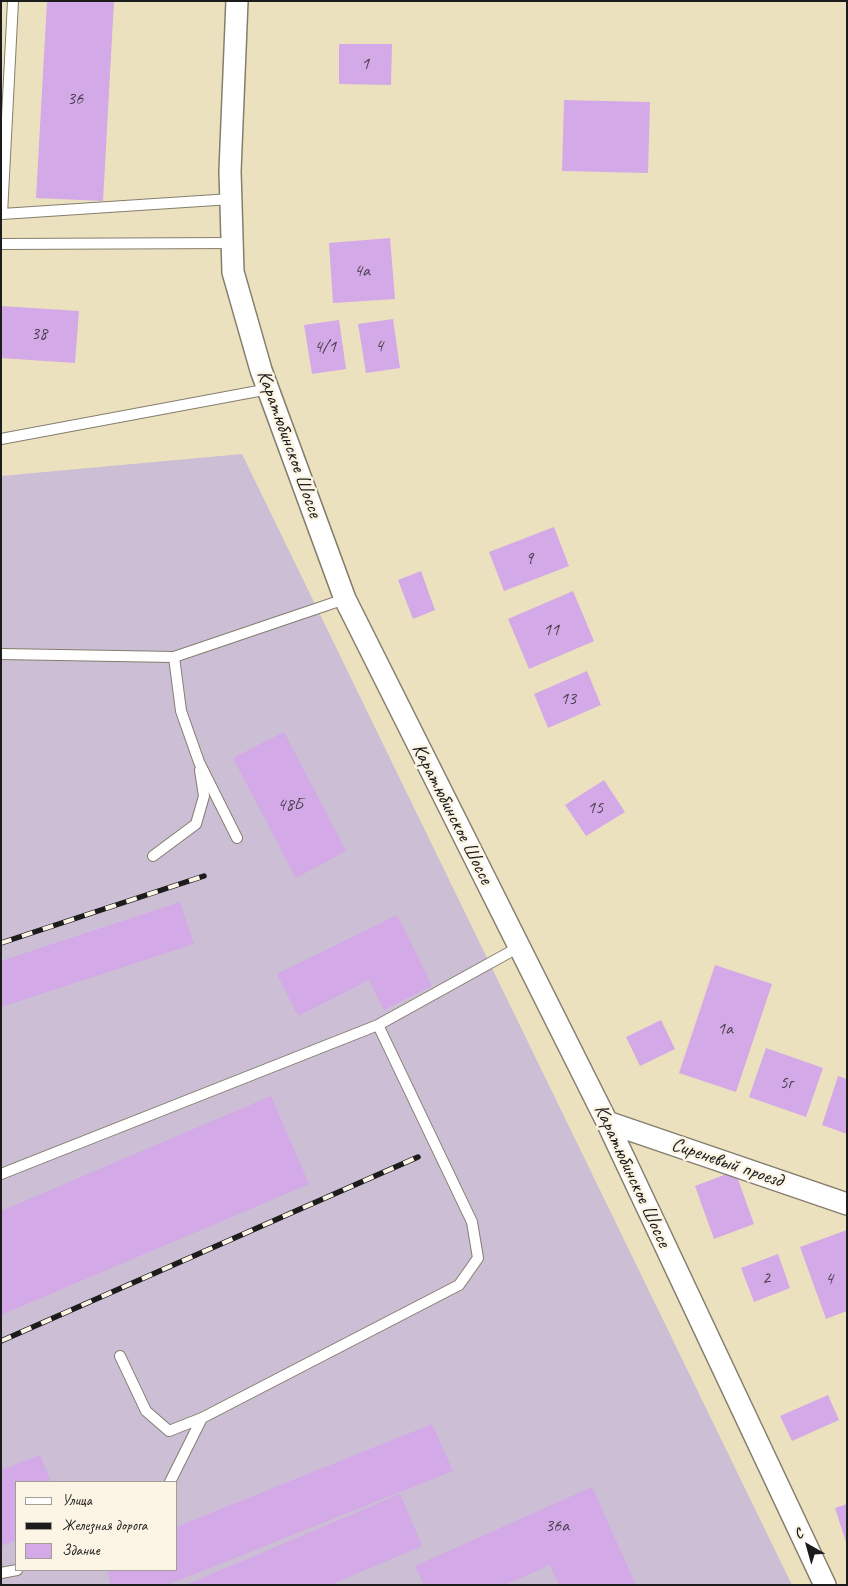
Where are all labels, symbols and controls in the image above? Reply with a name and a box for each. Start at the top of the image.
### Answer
house number: 1 [361,53,369,75]
house number: 36 [67,88,83,110]
house number: 4а [354,260,370,282]
house number: 38 [31,323,47,345]
house number: 4 [375,335,383,357]
house number: 4/1 [314,336,336,358]
street label: Каратюбинское Шоссе [251,367,327,521]
house number: 9 [525,548,533,570]
house number: 11 [543,619,559,641]
house number: 13 [560,688,576,710]
street label: Каратюбинское Шоссе [406,740,498,888]
house number: 48Б [277,794,303,816]
house number: 15 [587,797,603,819]
house number: 1а [717,1018,733,1040]
house number: 5г [779,1072,793,1094]
street label: Каратюбинское Шоссе [588,1101,676,1251]
street label: Сиреневый проезд [668,1133,786,1193]
house number: 2 [762,1267,770,1289]
house number: 4 [825,1268,833,1290]
legend [15,1481,178,1571]
text: Улица [62,1491,92,1510]
house number: 36а [545,1515,569,1537]
text: Железная дорога [62,1516,147,1535]
north arrow [783,1521,833,1571]
text: С [791,1525,806,1543]
text: Здание [62,1541,100,1560]

